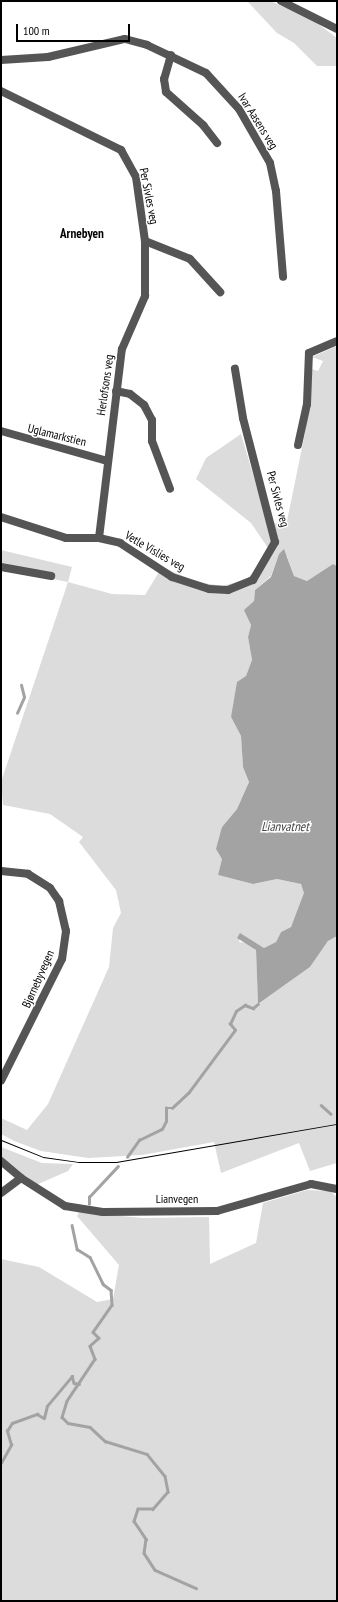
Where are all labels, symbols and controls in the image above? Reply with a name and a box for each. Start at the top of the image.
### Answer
scale bar [18,16,132,42]
text: 100 m [23,23,50,38]
street label: Ivar Aasens veg [235,90,281,152]
street label: Per Sivles veg [136,167,162,225]
district label: Arnebyen [60,226,104,242]
street label: Herlofsons veg [94,354,116,416]
street label: Uglamarkstien [26,421,88,449]
street label: Per Sivles veg [264,469,292,529]
street label: Vetle Vislies veg [122,528,188,574]
water label: Lianvatnet [261,819,309,835]
street label: Bjørnebyvegen [19,948,57,1010]
street label: Lianvegen [156,1192,198,1206]

